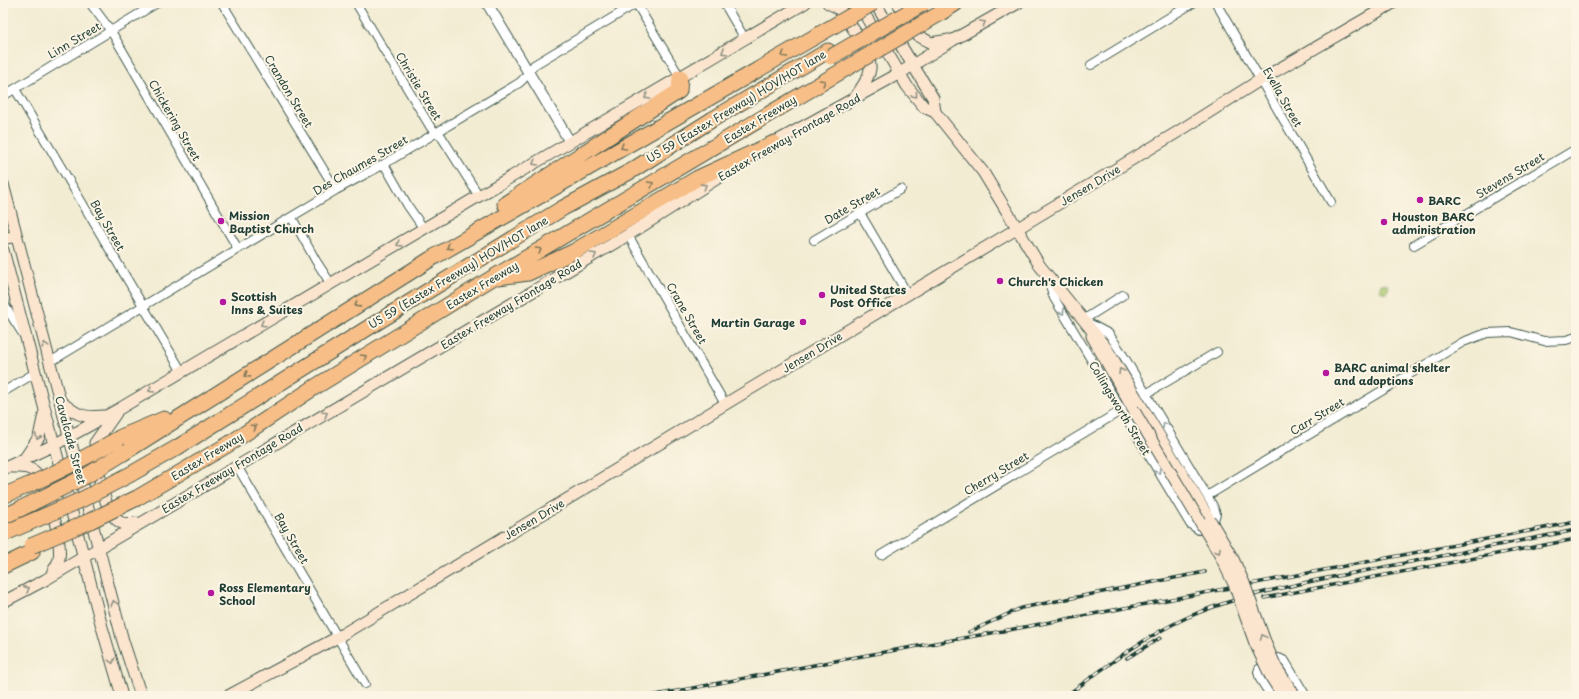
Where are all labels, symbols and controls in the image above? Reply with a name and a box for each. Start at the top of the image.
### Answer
street label: Linn Street [44,17,104,63]
one-way arrow [979,21,986,28]
street label: US 59 (Eastex Freeway) HOV/HOT lane [642,46,830,166]
one-way arrow [721,47,728,54]
street label: Christie Street [392,49,446,124]
one-way arrow [781,50,788,57]
street label: Crandon Street [261,51,318,131]
street label: Evella Street [1259,64,1307,131]
street label: Chickering Street [145,76,205,164]
one-way arrow [819,80,826,87]
street label: Eastex Freeway Frontage Road [714,89,864,185]
one-way arrow [910,91,917,98]
street label: Eastex Freeway [721,92,799,146]
one-way arrow [644,93,651,100]
street label: Des Chaumes Street [309,131,411,199]
one-way arrow [620,143,627,150]
street label: Stevens Street [1473,148,1548,202]
one-way arrow [532,159,539,166]
street label: Jensen Drive [1057,160,1123,210]
one-way arrow [647,181,654,189]
street label: Date Street [821,182,884,228]
one-way arrow [700,184,707,191]
place label: BARC [1428,192,1461,209]
marker: BARC [1415,195,1425,205]
street label: Bay Street [86,196,130,254]
place label: Mission Baptist Church [229,207,314,237]
place label: Houston BARC administration [1392,208,1476,238]
street label: US 59 (Eastex Freeway) HOV/HOT lane [364,212,552,332]
marker: Mission Baptist Church [216,216,226,226]
marker: Houston BARC administration [1379,217,1389,227]
one-way arrow [396,239,403,246]
one-way arrow [446,243,453,250]
one-way arrow [535,248,542,255]
one-way arrow [590,252,597,259]
street label: Eastex Freeway Frontage Road [437,255,585,353]
street label: Eastex Freeway [443,258,521,312]
place label: Church's Chicken [1008,273,1104,290]
marker: Church's Chicken [995,276,1005,286]
street label: Crane Street [662,279,712,347]
place label: United States Post Office [830,281,907,311]
place label: Scottish Inns & Suites [231,288,303,318]
marker: United States Post Office [817,290,827,300]
marker: Scottish Inns & Suites [218,297,228,307]
one-way arrow [354,300,361,308]
one-way arrow [1057,308,1065,315]
place label: Martin Garage [711,314,795,331]
marker: Martin Garage [798,317,808,327]
one-way arrow [260,320,267,327]
street label: Jensen Drive [779,327,845,377]
one-way arrow [42,342,50,348]
one-way arrow [360,354,367,361]
street label: Collingsworth Street [1085,358,1155,459]
place label: BARC animal shelter and adoptions [1334,359,1451,389]
one-way arrow [1118,368,1125,375]
marker: BARC animal shelter and adoptions [1321,368,1331,378]
one-way arrow [244,370,251,377]
one-way arrow [148,386,155,393]
street label: Carr Street [1287,393,1348,439]
street label: Cavalcade Street [51,394,91,487]
one-way arrow [321,411,328,418]
street label: Eastex Freeway Frontage Road [158,419,306,517]
one-way arrow [1162,422,1169,429]
one-way arrow [250,425,257,432]
street label: Eastex Freeway [168,428,246,484]
one-way arrow [35,433,43,441]
street label: Cherry Street [960,447,1032,499]
one-way arrow [1154,467,1161,474]
street label: Jensen Drive [501,494,567,544]
street label: Bay Street [270,509,314,567]
one-way arrow [1213,547,1220,554]
place label: Ross Elementary School [219,579,311,609]
one-way arrow [23,587,30,594]
marker: Ross Elementary School [206,588,216,598]
one-way arrow [110,600,118,606]
one-way arrow [1259,634,1268,641]
one-way arrow [107,657,116,664]

